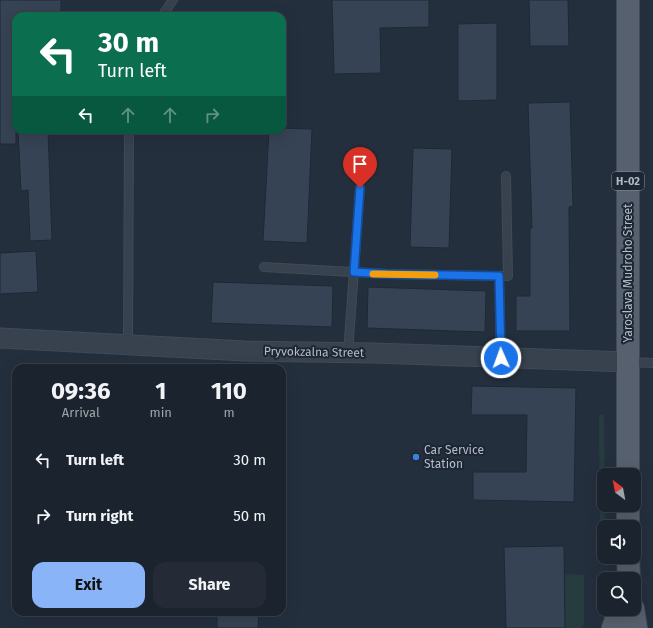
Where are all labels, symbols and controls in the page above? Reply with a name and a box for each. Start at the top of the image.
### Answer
text: 30 m [98,26,159,59]
icon: left [32,28,84,80]
text: Turn left [98,60,167,82]
icon: left [75,104,97,126]
icon: ahead [117,104,139,126]
icon: ahead [159,104,181,126]
icon: right [201,104,223,126]
pin [343,147,377,188]
icon: arrive [349,153,371,175]
road number: Н-02 [612,172,644,190]
street label: Yaroslava Mudroho Street [621,203,635,342]
position arrow [480,337,522,379]
street label: Pryvokzalna Street [264,344,365,360]
text: 09:36 [51,377,110,405]
text: 1 [155,377,166,405]
text: 110 [211,377,247,405]
text: Arrival [62,405,100,420]
text: min [150,405,172,420]
text: m [223,405,235,420]
place label: Car Service Station [424,443,484,471]
icon: left [32,449,54,471]
text: Turn left [66,451,124,469]
text: 30 m [233,451,266,469]
marker: Car Service Station [411,452,421,462]
north arrow [597,468,641,512]
map controls [597,468,641,616]
icon: right [32,505,54,527]
text: Turn right [66,507,133,525]
text: 50 m [233,507,266,525]
button: sound [597,520,641,564]
button: Exit [32,562,145,608]
button: Share [153,562,266,608]
button: search [597,572,641,616]

